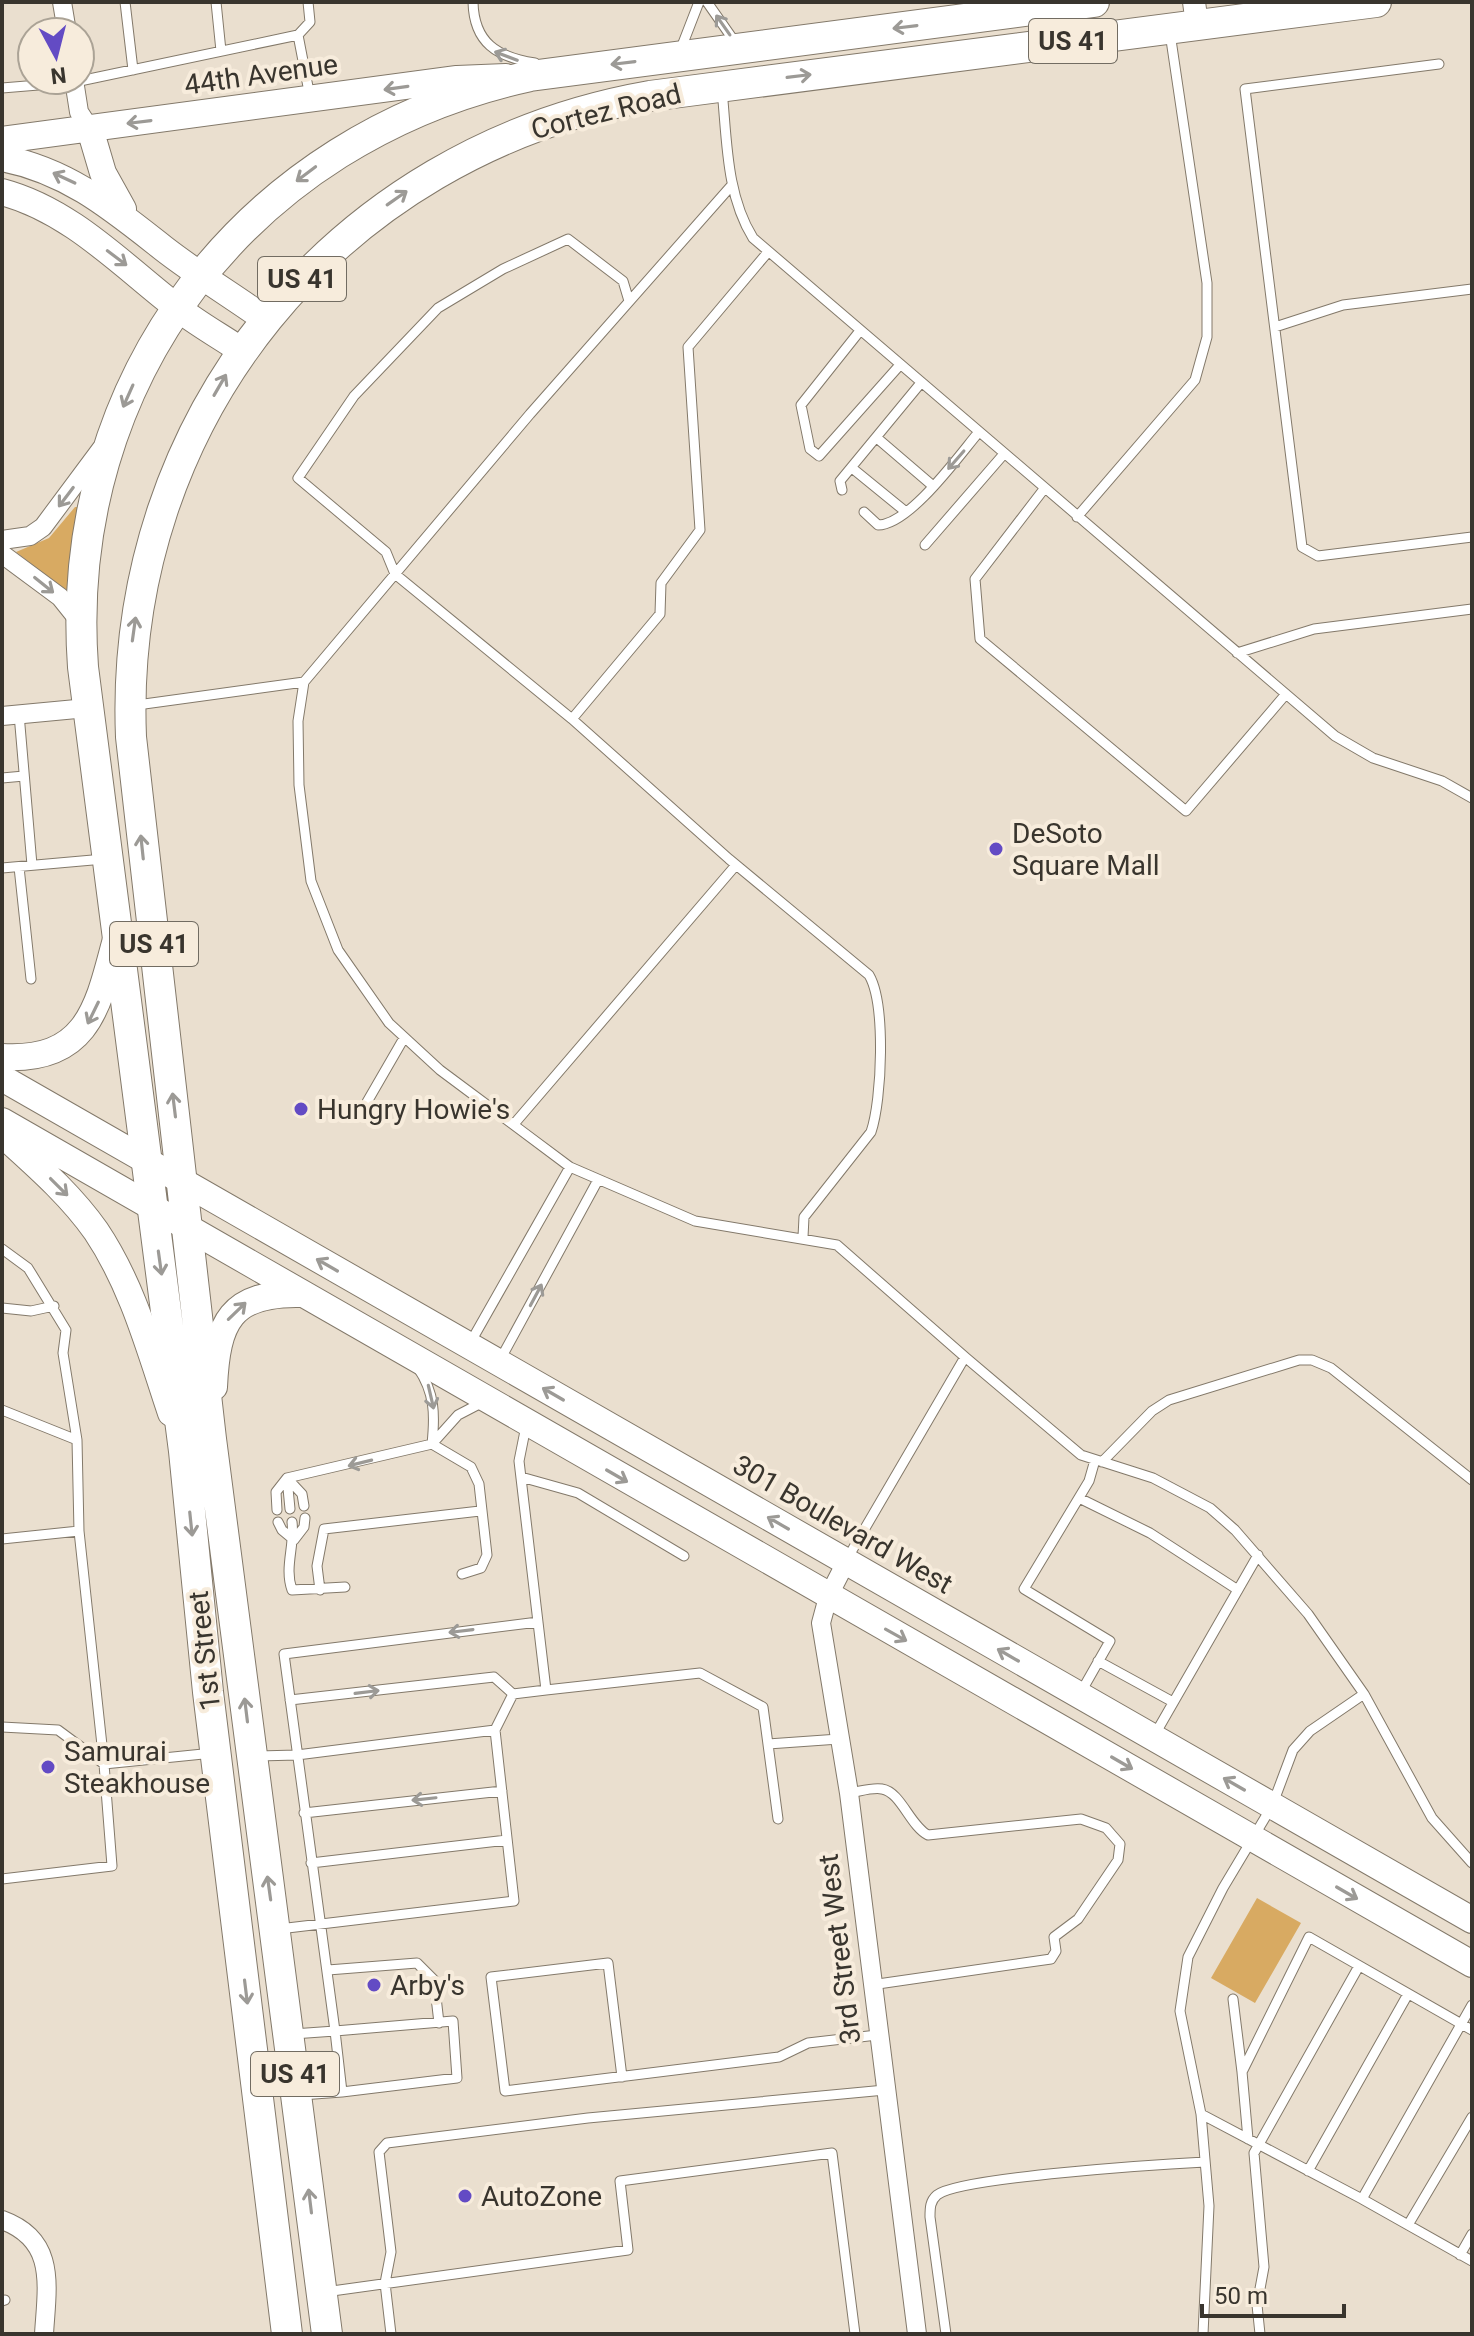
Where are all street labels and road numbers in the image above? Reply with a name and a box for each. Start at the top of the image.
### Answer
road number: US 41 [1029,19,1117,63]
street label: 44th Avenue [182,47,340,102]
street label: Cortez Road [528,77,685,146]
road number: US 41 [258,257,346,301]
road number: US 41 [110,922,198,966]
street label: 301 Boulevard West [727,1448,958,1601]
street label: 1st Street [182,1589,227,1712]
street label: 3rd Street West [811,1852,868,2046]
road number: US 41 [251,2052,339,2096]

